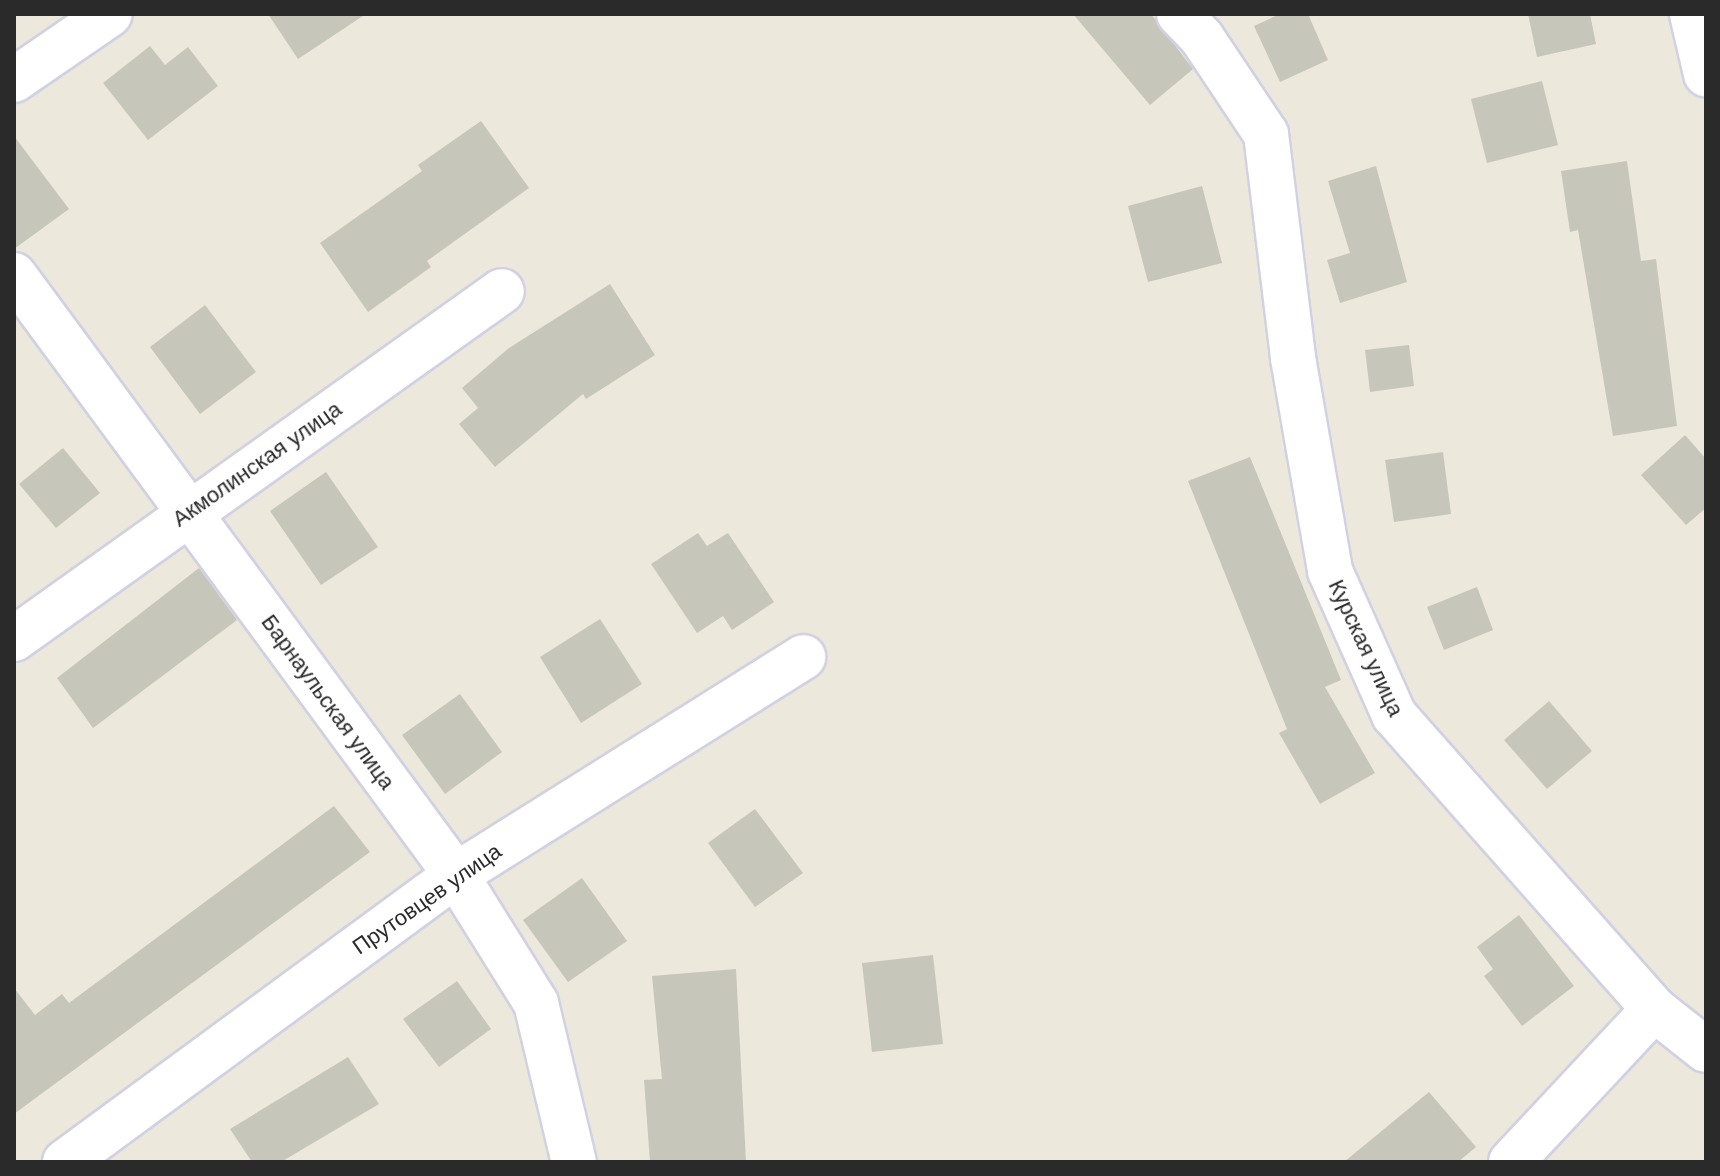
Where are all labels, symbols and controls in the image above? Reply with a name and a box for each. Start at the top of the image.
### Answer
street label: Акмолинская улица [167,396,347,532]
street label: Курская улица [1323,576,1409,720]
street label: Барнаульская улица [256,609,400,795]
street label: Прутовцев улица [348,838,506,960]

